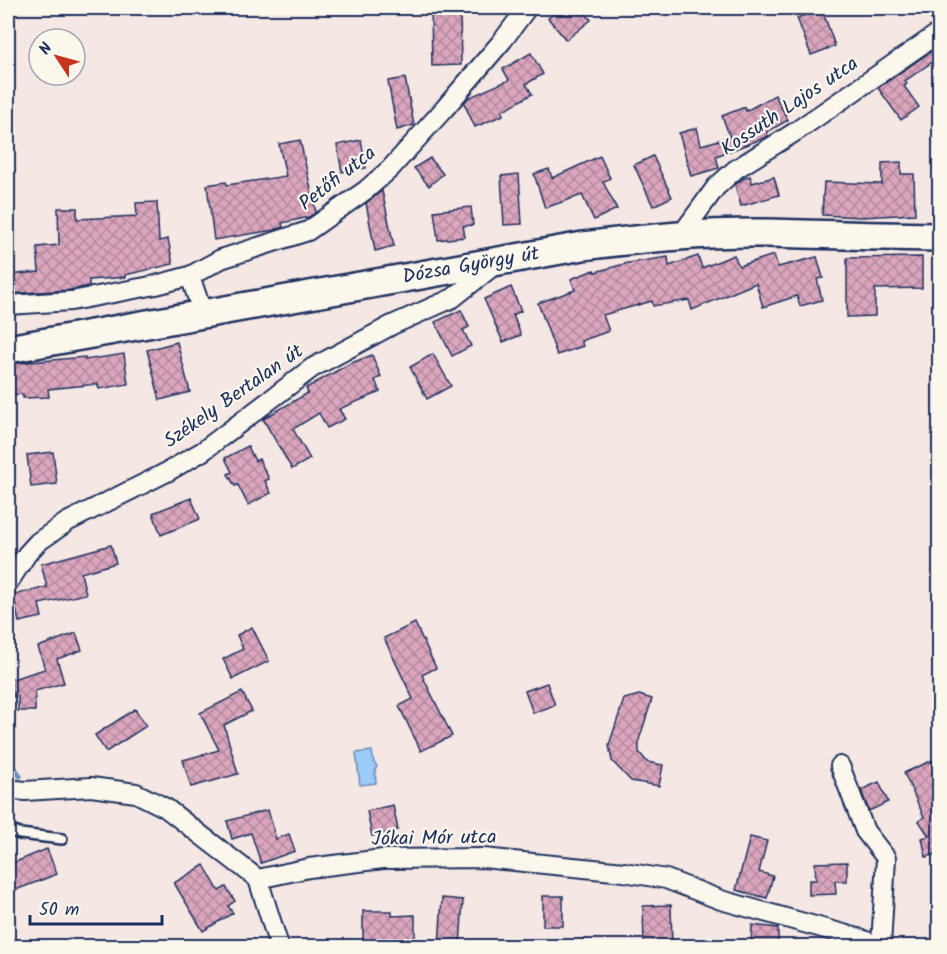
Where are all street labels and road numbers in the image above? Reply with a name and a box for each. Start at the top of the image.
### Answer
street label: Kossuth Lajos utca [714,49,866,165]
street label: Petőfi utca [292,138,384,220]
street label: Dózsa György út [400,238,542,294]
street label: Székely Bertalan út [157,337,311,457]
street label: Jókai Mór utca [371,822,497,856]

